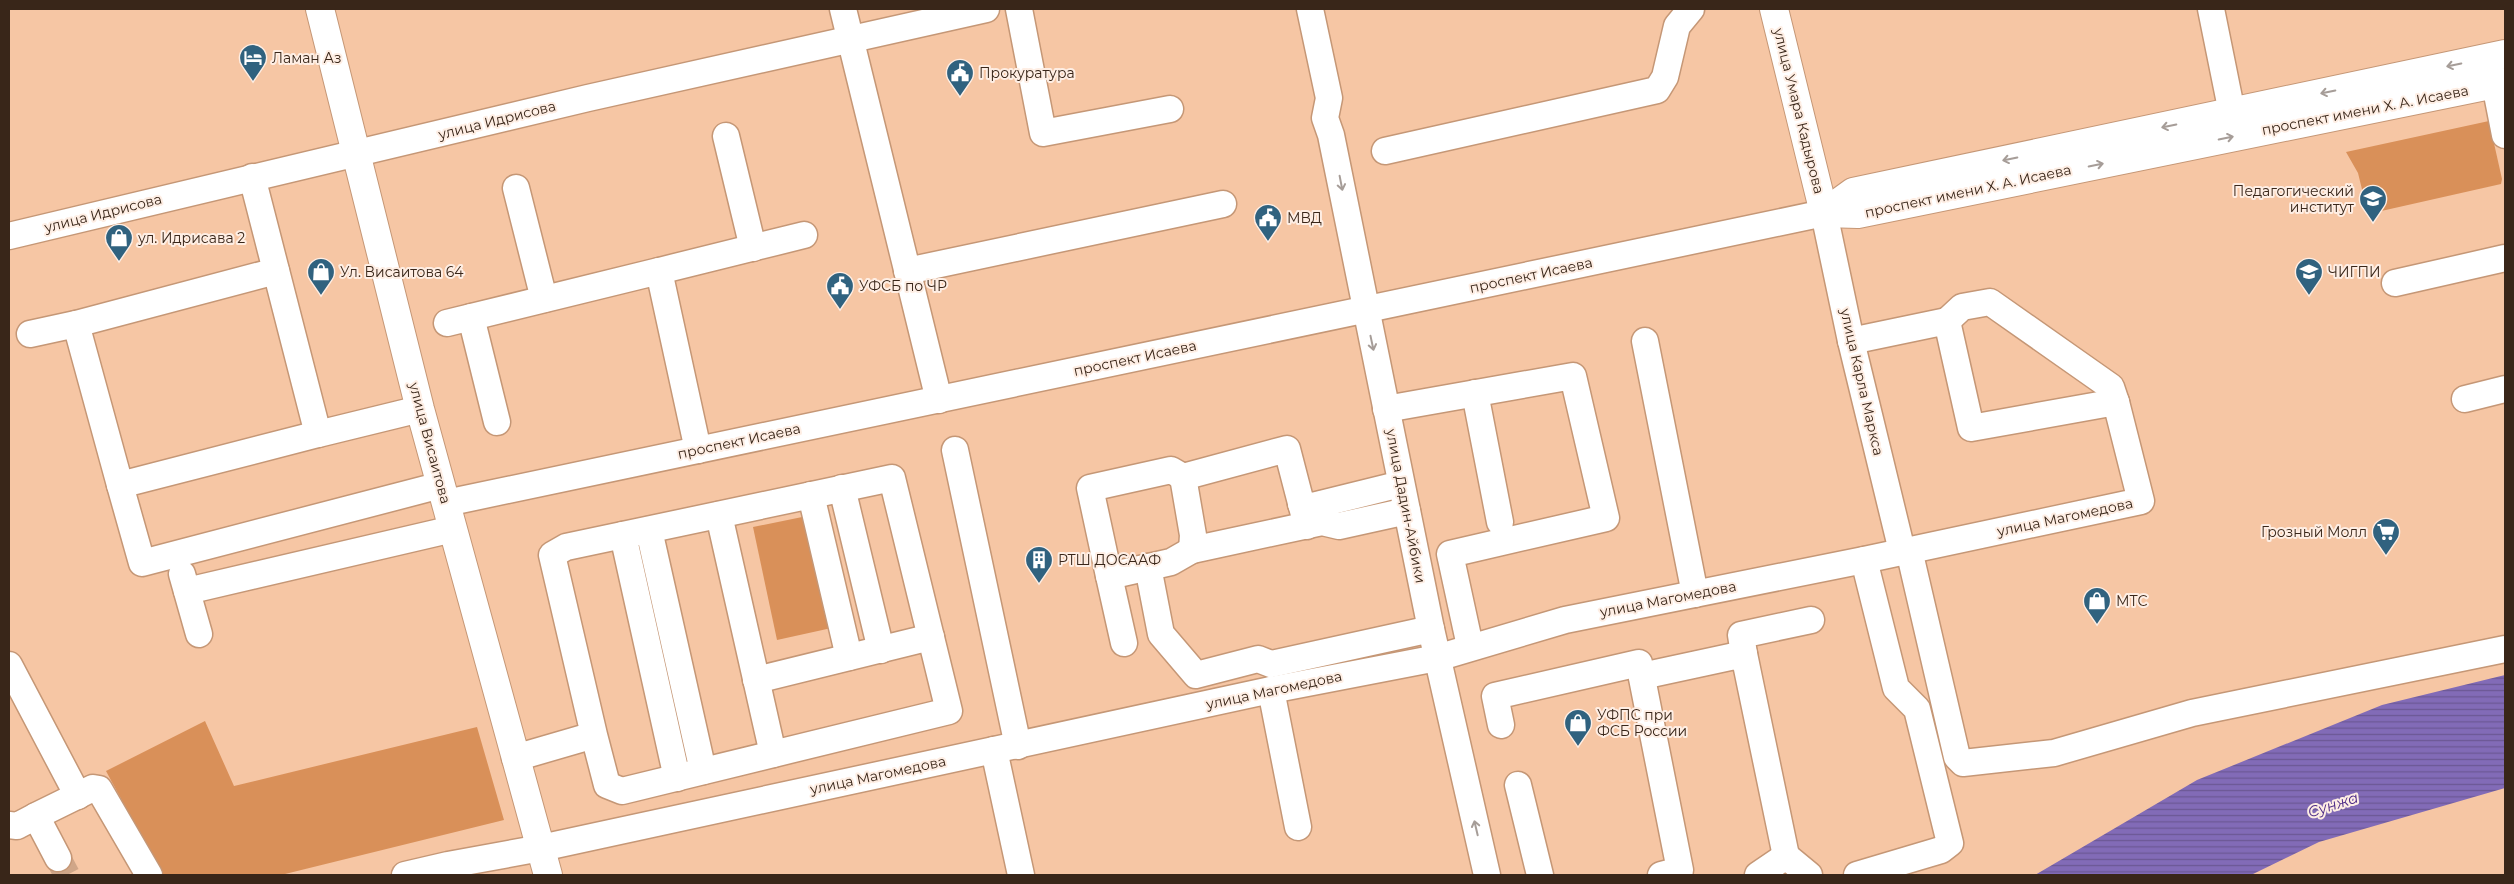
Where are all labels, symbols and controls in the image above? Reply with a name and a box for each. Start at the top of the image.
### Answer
street label: улица Умара Кадырова [1769,25,1828,196]
hotel icon: Ламан Аз [238,43,268,82]
place label: Ламан Аз [272,49,341,67]
public building icon: Прокуратура [945,58,975,97]
one-way arrow [2447,61,2463,70]
place label: Прокуратура [979,64,1075,82]
street label: проспект имени Х. А. Исаева [2260,81,2470,139]
one-way arrow [2321,88,2337,97]
street label: улица Идрисова [435,97,558,144]
one-way arrow [2162,122,2178,131]
one-way arrow [2218,132,2234,142]
one-way arrow [2003,155,2019,165]
street label: проспект имени Х. А. Исаева [1863,160,2073,222]
one-way arrow [2087,160,2103,169]
one-way arrow [1336,175,1346,191]
place label: Педагогический институт [2233,182,2354,216]
school or university icon: Педагогический институт [2358,184,2388,223]
street label: улица Идрисова [41,190,164,237]
public building icon: МВД [1253,203,1283,242]
place label: МВД [1287,209,1322,227]
shop icon: ул. Идрисава 2 [104,223,134,262]
place label: ул. Идрисава 2 [137,229,245,247]
street label: проспект Исаева [1468,253,1594,297]
shop icon: Ул. Висаитова 64 [306,257,336,296]
school or university icon: ЧИГПИ [2294,257,2324,296]
place label: Ул. Висаитова 64 [340,263,464,281]
place label: ЧИГПИ [2328,263,2381,281]
public building icon: УФСБ по ЧР [825,271,855,310]
place label: УФСБ по ЧР [859,277,947,295]
street label: улица Карла Маркса [1836,306,1888,457]
one-way arrow [1368,334,1378,350]
street label: проспект Исаева [1072,336,1198,380]
street label: улица Висаитова [405,379,455,506]
street label: проспект Исаева [676,419,802,463]
street label: улица Дадин-Айбики [1382,426,1430,585]
street label: улица Магомедова [1994,494,2135,540]
supermarket icon: Грозный Молл [2371,517,2401,556]
place label: Грозный Молл [2261,523,2367,541]
building icon: РТШ ДОСААФ [1024,545,1054,584]
place label: РТШ ДОСААФ [1058,551,1161,569]
street label: улица Магомедова [1597,577,1738,621]
shop icon: МТС [2082,586,2112,625]
place label: МТС [2116,592,2148,610]
street label: улица Магомедова [1203,667,1344,713]
place label: УФПС при ФСБ России [1597,706,1687,740]
shop icon: УФПС при ФСБ России [1563,708,1593,747]
street label: улица Магомедова [807,752,948,798]
water label: Сунжа [2305,787,2361,822]
one-way arrow [1471,820,1480,836]

